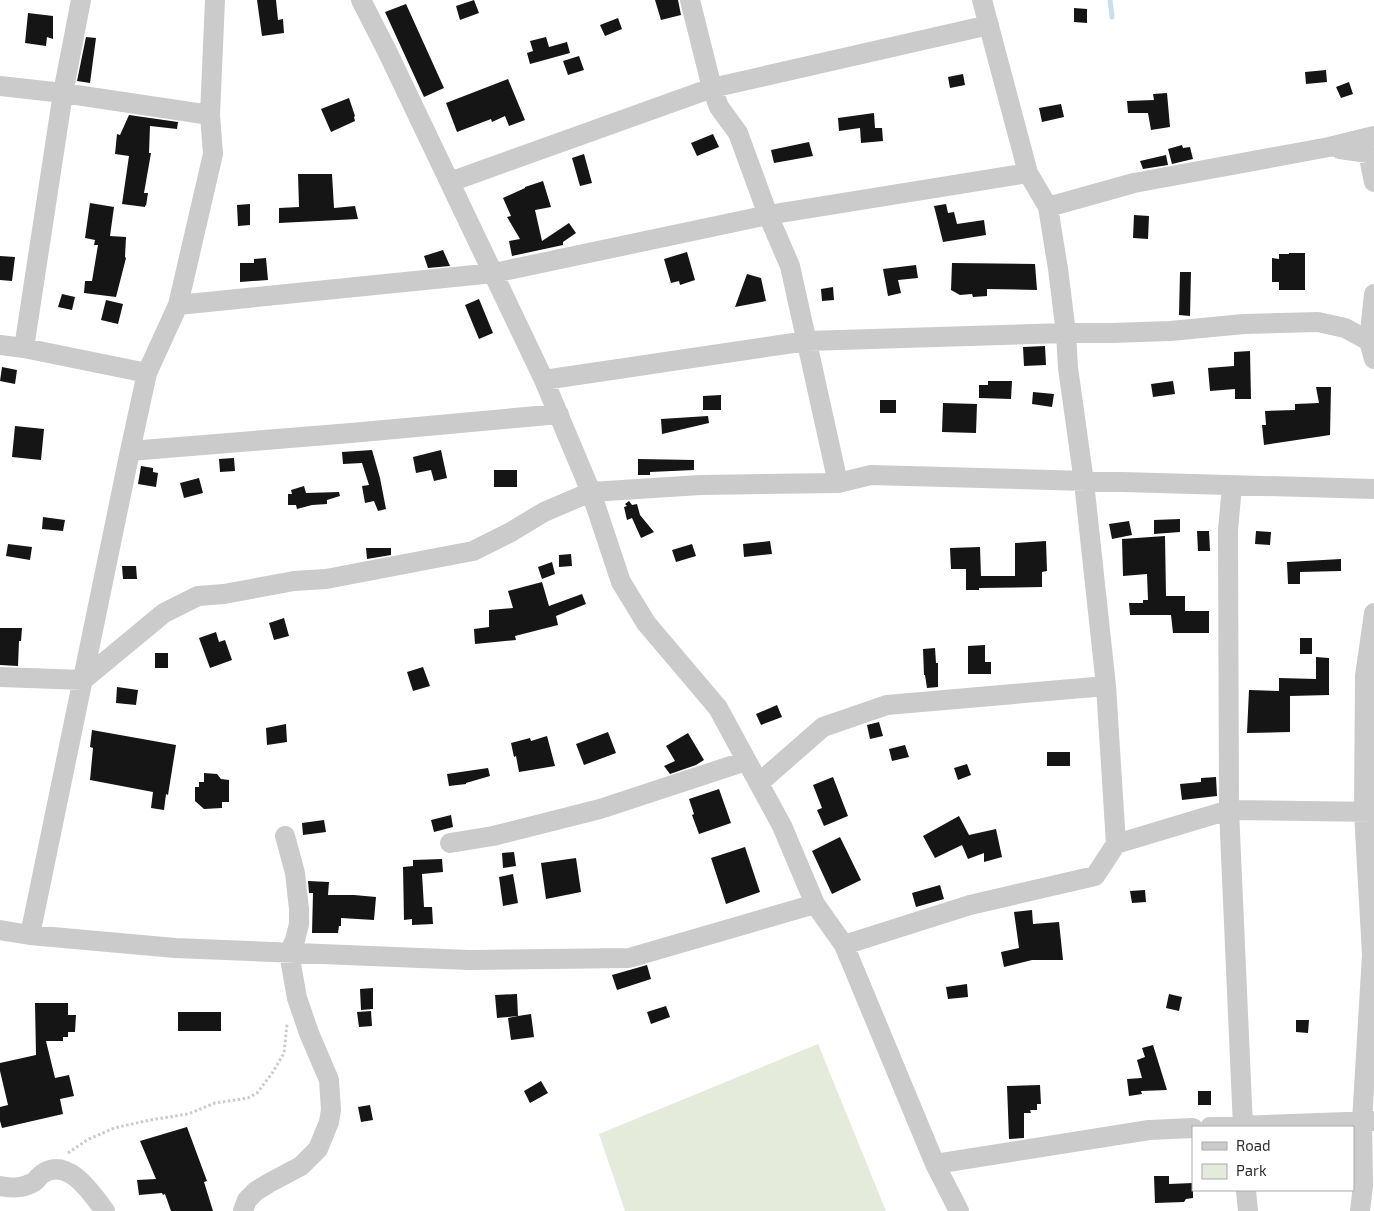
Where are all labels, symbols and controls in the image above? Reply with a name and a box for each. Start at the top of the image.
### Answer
legend [1192,1126,1354,1191]
text: Road [1236,1136,1271,1154]
text: Park [1236,1161,1267,1179]

